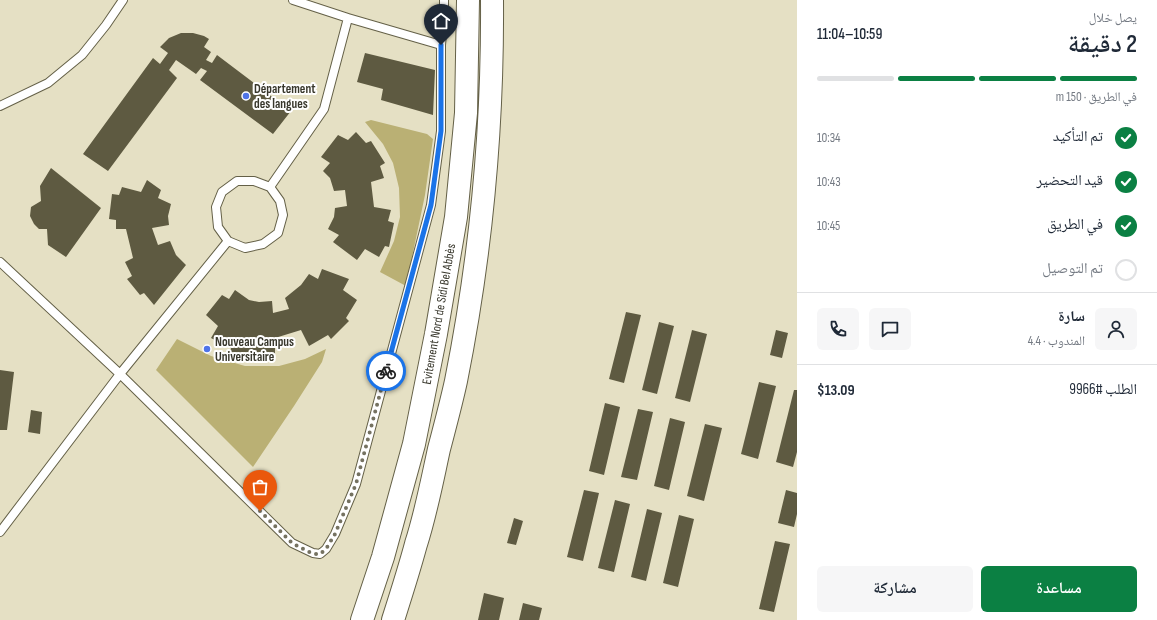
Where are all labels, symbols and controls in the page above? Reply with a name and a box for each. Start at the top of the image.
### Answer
pin [424,4,458,45]
icon: home [430,10,452,32]
text: يصل خلال [1089,10,1137,26]
text: 10:59–11:04 [817,25,882,44]
text: 2 دقيقة [1068,29,1137,60]
place label: Département des langues [254,81,316,112]
text: في الطريق · 150 m [1056,89,1137,105]
marker: Département des langues [241,91,251,101]
text: تم التأكيد [1053,127,1103,146]
icon: check [1115,127,1137,149]
text: 10:34 [817,130,841,146]
text: قيد التحضير [1037,171,1103,190]
icon: check [1115,171,1137,193]
text: 10:43 [817,174,841,190]
text: في الطريق [1047,215,1103,234]
icon: check [1115,215,1137,237]
text: 10:45 [817,218,840,234]
street label: Evitement Nord de Sidi Bel Abbès [419,242,459,386]
text: تم التوصيل [1042,259,1103,278]
text: سارة [1058,307,1085,326]
button: phone [817,308,859,350]
button: chat [869,308,911,350]
button: person [1095,308,1137,350]
text: المندوب · 4.4 [1028,333,1085,349]
place label: Nouveau Campus Universitaire [215,334,294,365]
marker: Nouveau Campus Universitaire [202,344,212,354]
courier [366,351,406,391]
icon: bike [375,360,397,382]
text: الطلب #9966 [1069,380,1137,399]
text: $13.09 [817,381,855,400]
pin [243,470,277,511]
icon: bag [249,476,271,498]
button: مشاركة [817,566,973,612]
button: مساعدة [981,566,1137,612]

